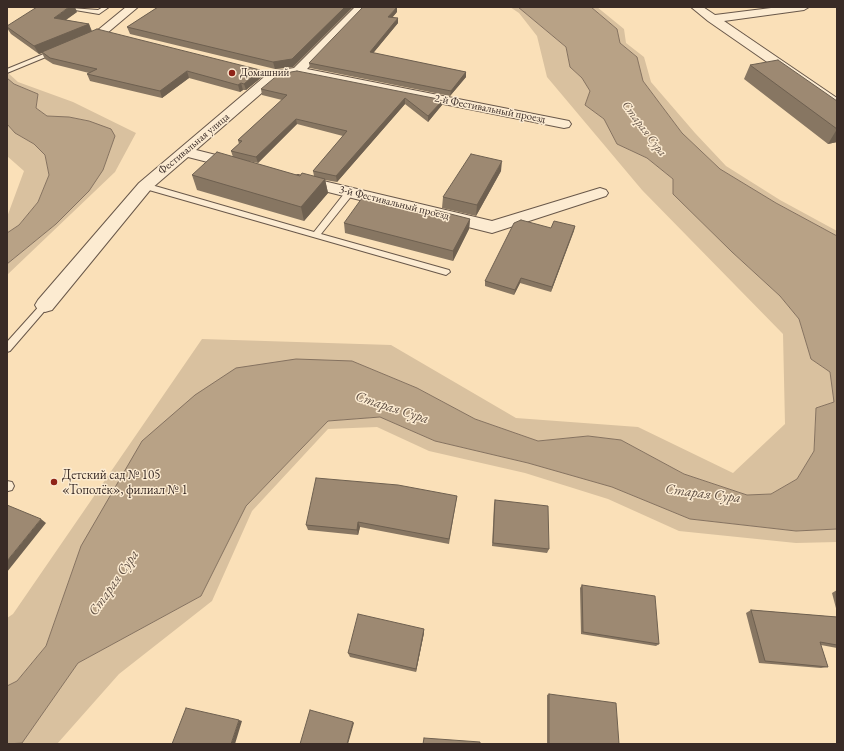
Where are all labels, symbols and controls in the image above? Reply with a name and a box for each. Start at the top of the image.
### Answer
place label: Домашний [240,66,289,80]
marker: Домашний [227,68,237,78]
street label: 2-й Фестивальный проезд [433,92,547,126]
water label: Старая Сура [619,99,669,159]
street label: Фестивальная улица [156,110,232,178]
street label: 3-й Фестивальный проезд [338,183,450,223]
water label: Старая Сура [353,388,431,428]
place label: Детский сад № 105 «Тополёк», филиал № 1 [62,467,188,498]
marker: Детский сад № 105 «Тополёк», филиал № 1 [49,477,59,487]
water label: Старая Сура [664,481,742,507]
water label: Старая Сура [85,547,143,619]

